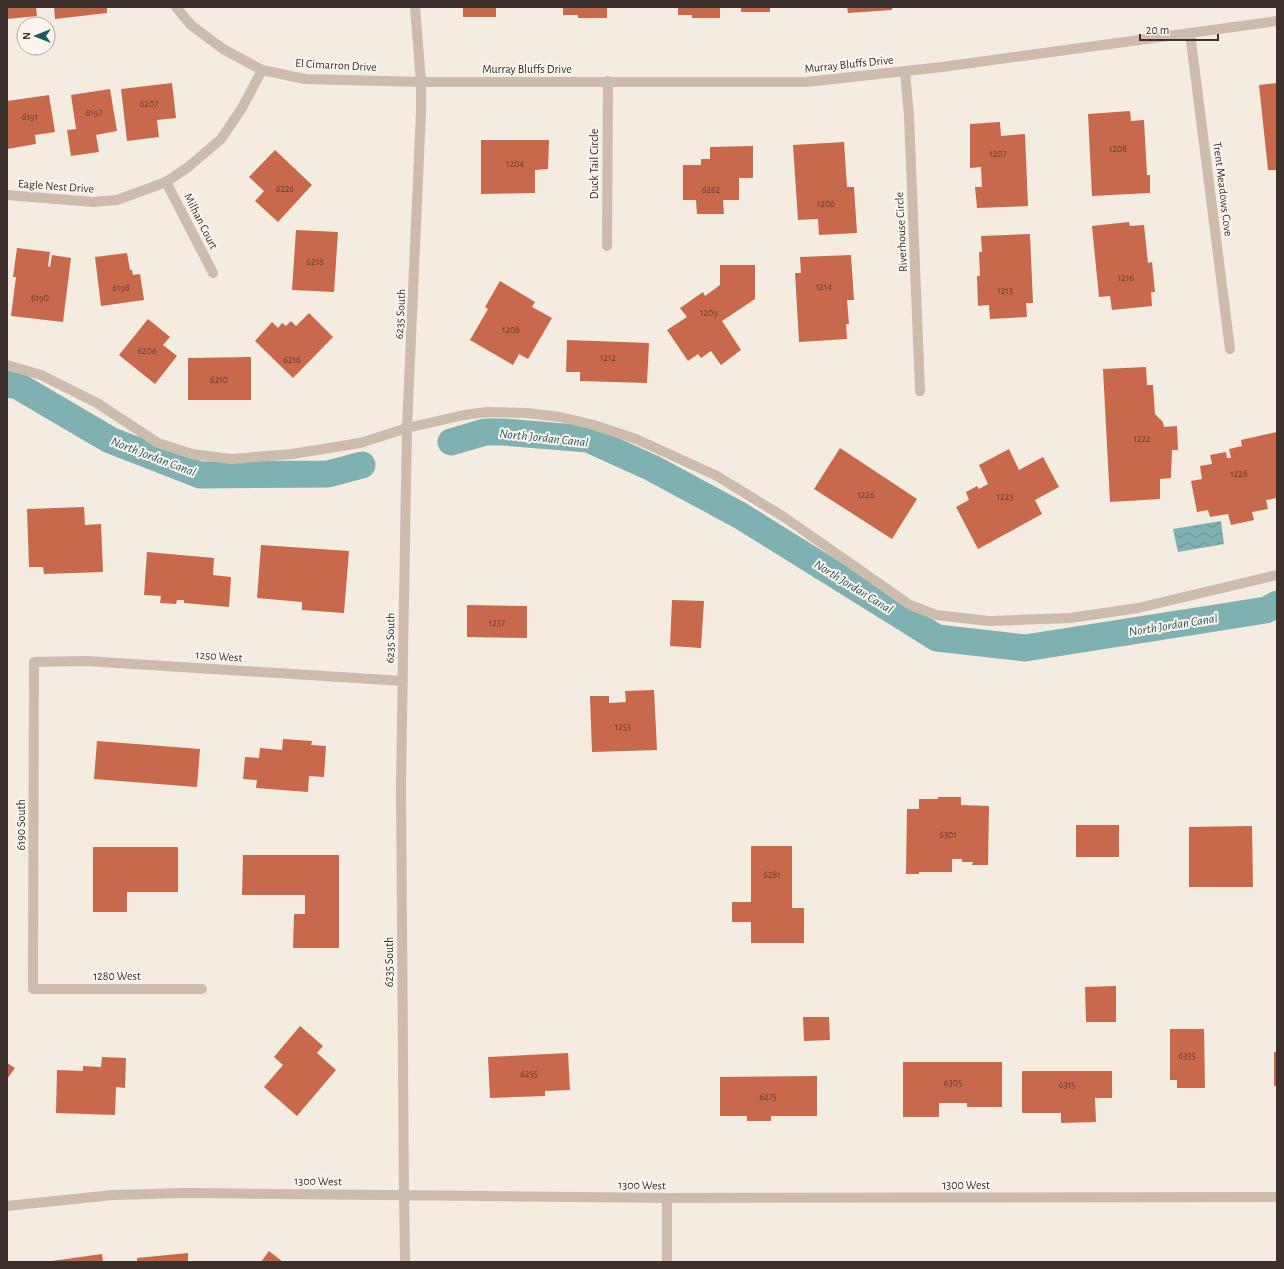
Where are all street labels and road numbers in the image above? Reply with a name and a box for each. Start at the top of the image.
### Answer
street label: Murray Bluffs Drive [804,53,894,76]
street label: El Cimarron Drive [295,57,377,73]
street label: Murray Bluffs Drive [482,63,572,76]
street label: Duck Tail Circle [588,129,600,199]
street label: Trent Meadows Cove [1211,141,1235,237]
street label: Eagle Nest Drive [18,177,94,195]
street label: Milhan Court [182,191,220,251]
street label: Riverhouse Circle [893,192,909,272]
street label: 6235 South [393,288,407,340]
street label: 6235 South [384,613,396,663]
street label: 1250 West [195,648,243,664]
street label: 6190 South [15,799,27,851]
street label: 6235 South [383,937,395,987]
street label: 1280 West [93,970,141,982]
street label: 1300 West [294,1175,342,1187]
street label: 1300 West [618,1179,666,1191]
street label: 1300 West [942,1179,990,1191]

